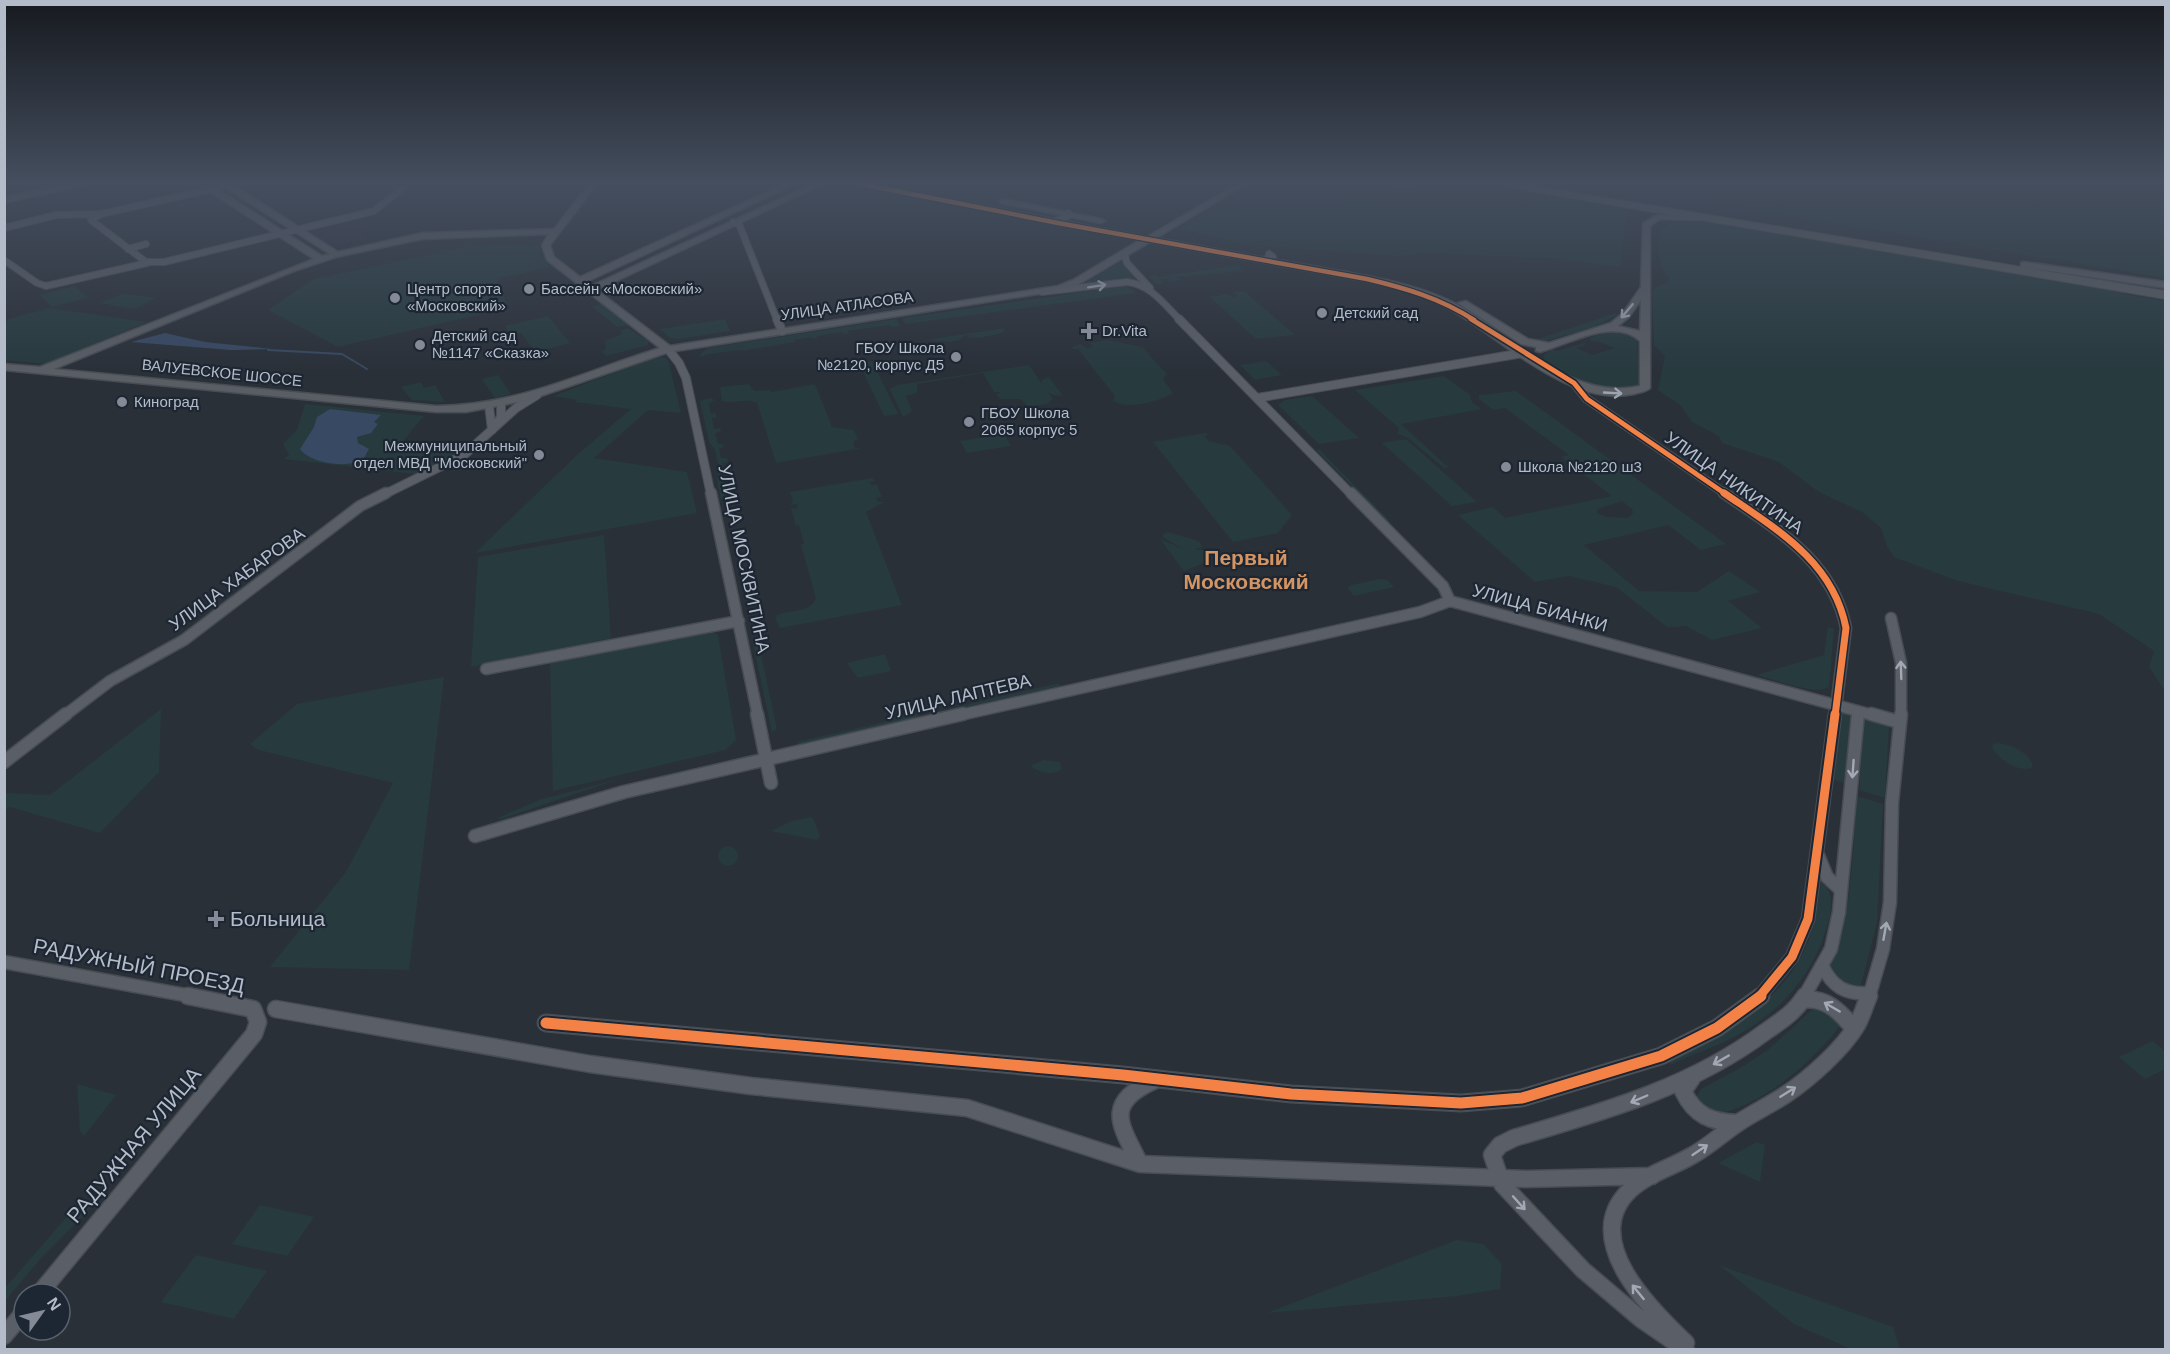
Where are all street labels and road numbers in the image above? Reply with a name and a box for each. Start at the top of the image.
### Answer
street label: УЛИЦА АТЛАСОВА [780,288,914,323]
street label: ВАЛУЕВСКОЕ ШОССЕ [141,356,303,389]
street label: УЛИЦА НИКИТИНА [1661,428,1807,538]
street label: УЛИЦА МОСКВИТИНА [714,463,774,655]
street label: УЛИЦА ХАБАРОВА [165,523,309,635]
street label: УЛИЦА БИАНКИ [1470,580,1610,636]
street label: УЛИЦА ЛАПТЕВА [883,671,1033,723]
street label: РАДУЖНЫЙ ПРОЕЗД [32,934,247,997]
street label: РАДУЖНАЯ УЛИЦА [62,1062,205,1227]

